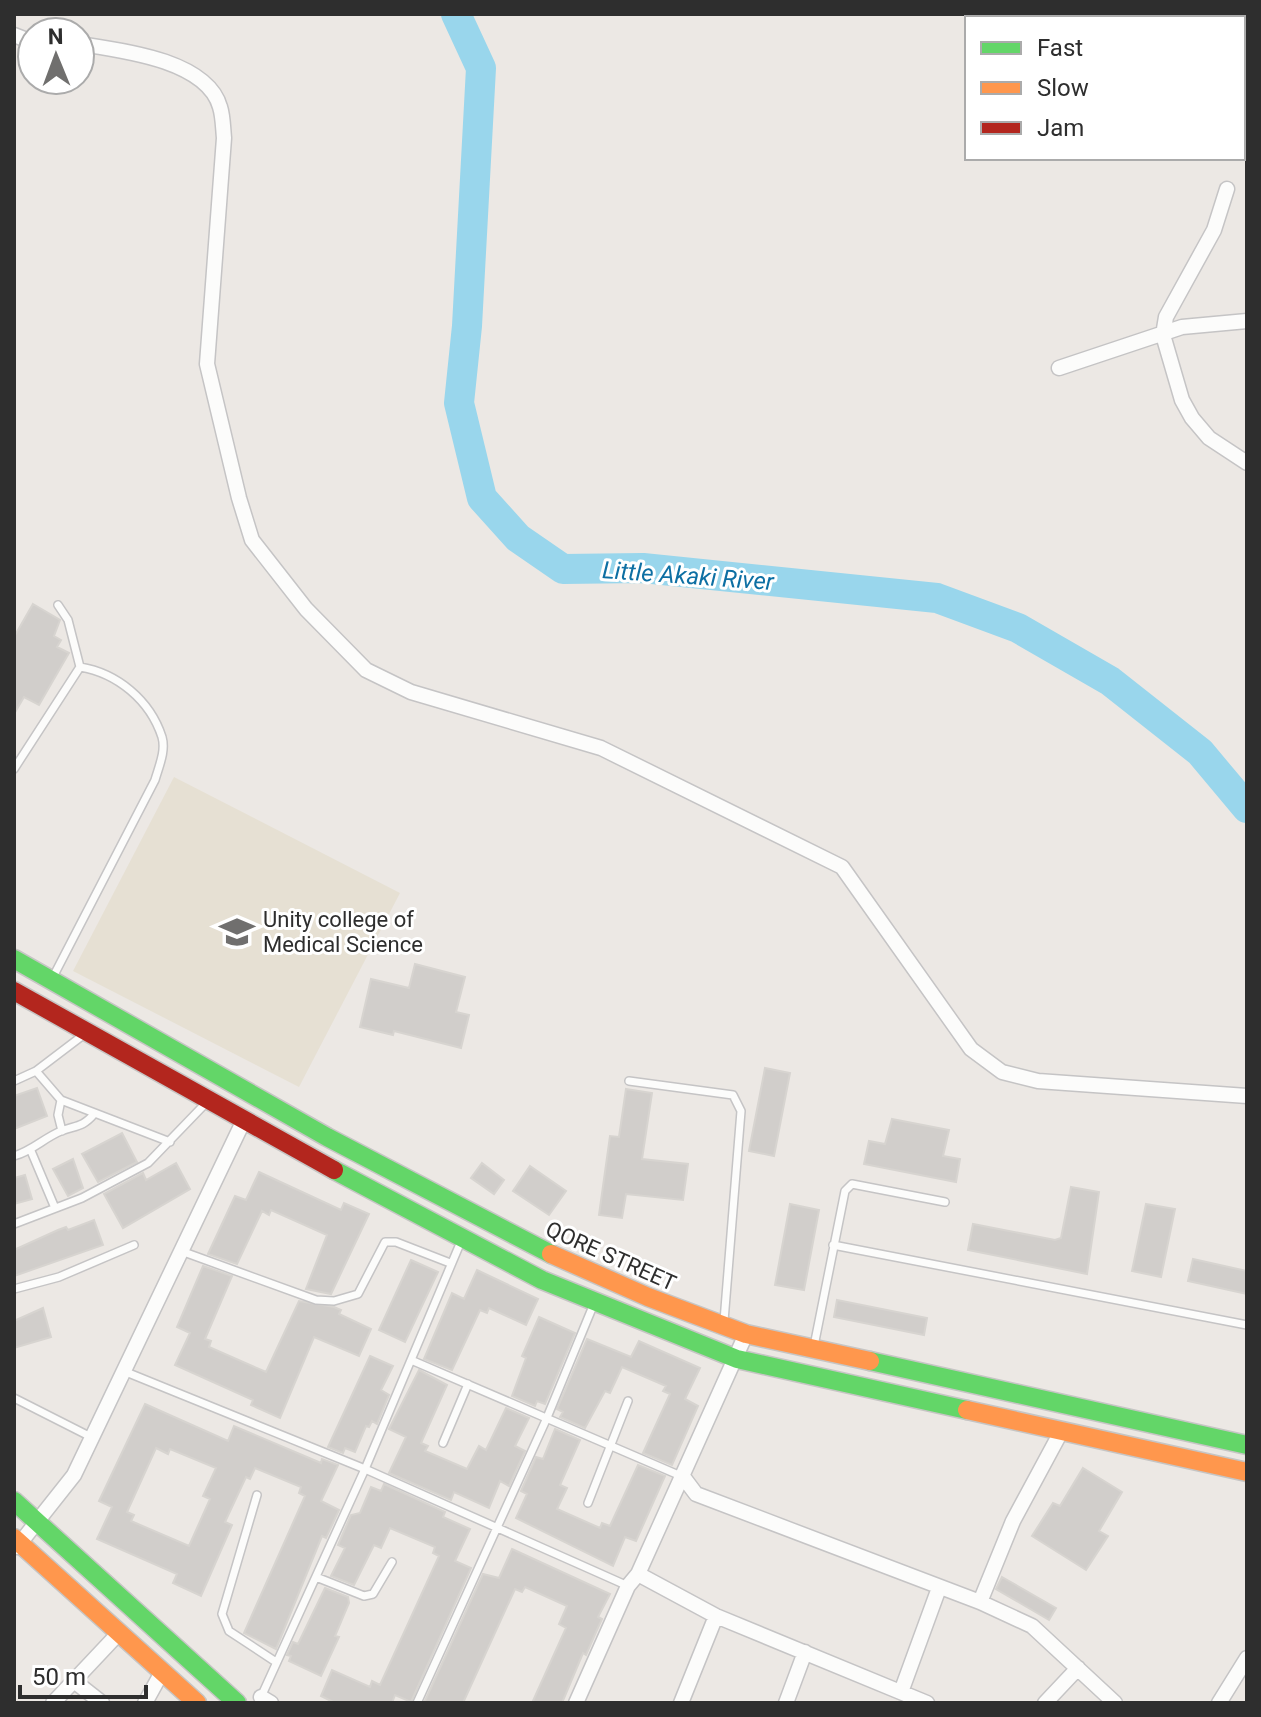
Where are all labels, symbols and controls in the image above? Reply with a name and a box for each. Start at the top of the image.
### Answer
north arrow [16,16,96,96]
legend [965,16,1245,160]
text: N [48,24,64,49]
text: Fast [1037,34,1083,62]
text: Slow [1037,74,1089,102]
text: Jam [1037,114,1084,142]
water label: Little Akaki River [601,556,776,596]
place label: Unity college of Medical Science [263,907,423,957]
school or university icon: Unity college of Medical Science [218,913,256,951]
street label: QORE STREET [542,1216,680,1296]
scale bar [20,1649,146,1699]
text: 50 m [32,1663,86,1691]

